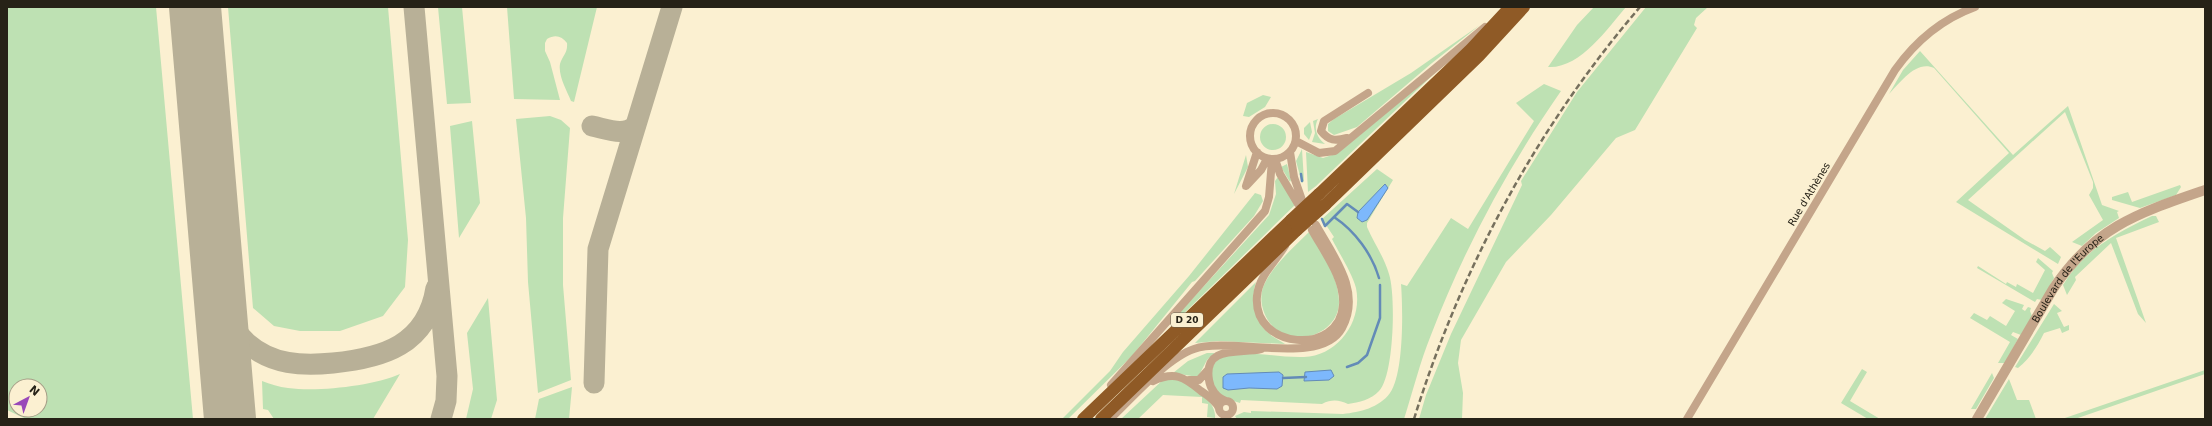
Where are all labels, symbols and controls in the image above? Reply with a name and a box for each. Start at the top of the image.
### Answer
street label: Rue d'Athènes [1786,160,1832,228]
street label: Boulevard de l'Europe [2029,232,2105,324]
road number: D 20 [1171,313,1203,327]
north arrow [8,378,48,418]
text: N [26,383,42,399]

